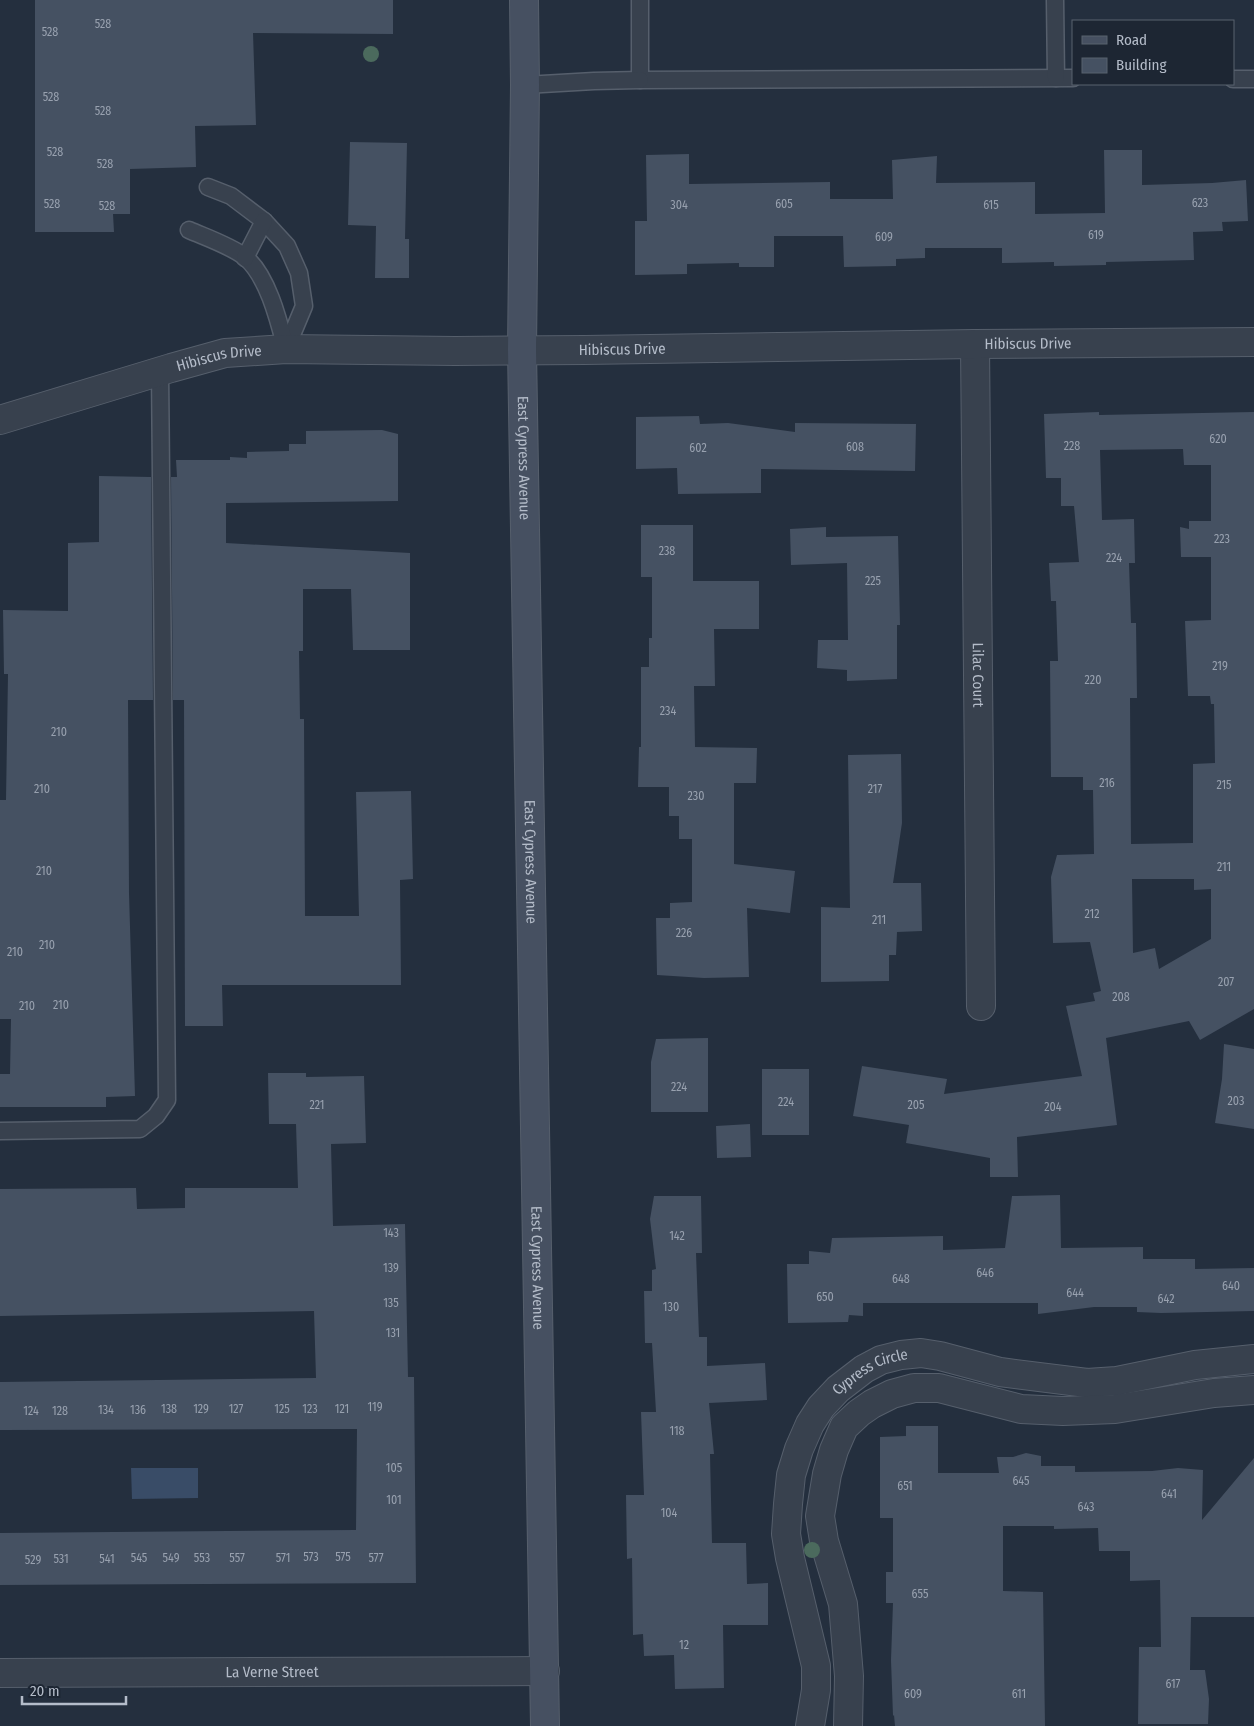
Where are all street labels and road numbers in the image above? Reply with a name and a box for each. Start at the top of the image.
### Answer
street label: Hibiscus Drive [984,334,1072,353]
street label: Hibiscus Drive [579,340,666,359]
street label: Hibiscus Drive [174,342,262,375]
street label: East Cypress Avenue [514,396,534,520]
street label: Lilac Court [969,642,987,708]
street label: East Cypress Avenue [521,800,541,924]
street label: East Cypress Avenue [527,1206,547,1330]
street label: Cypress Circle [828,1345,909,1399]
street label: La Verne Street [225,1663,319,1681]

